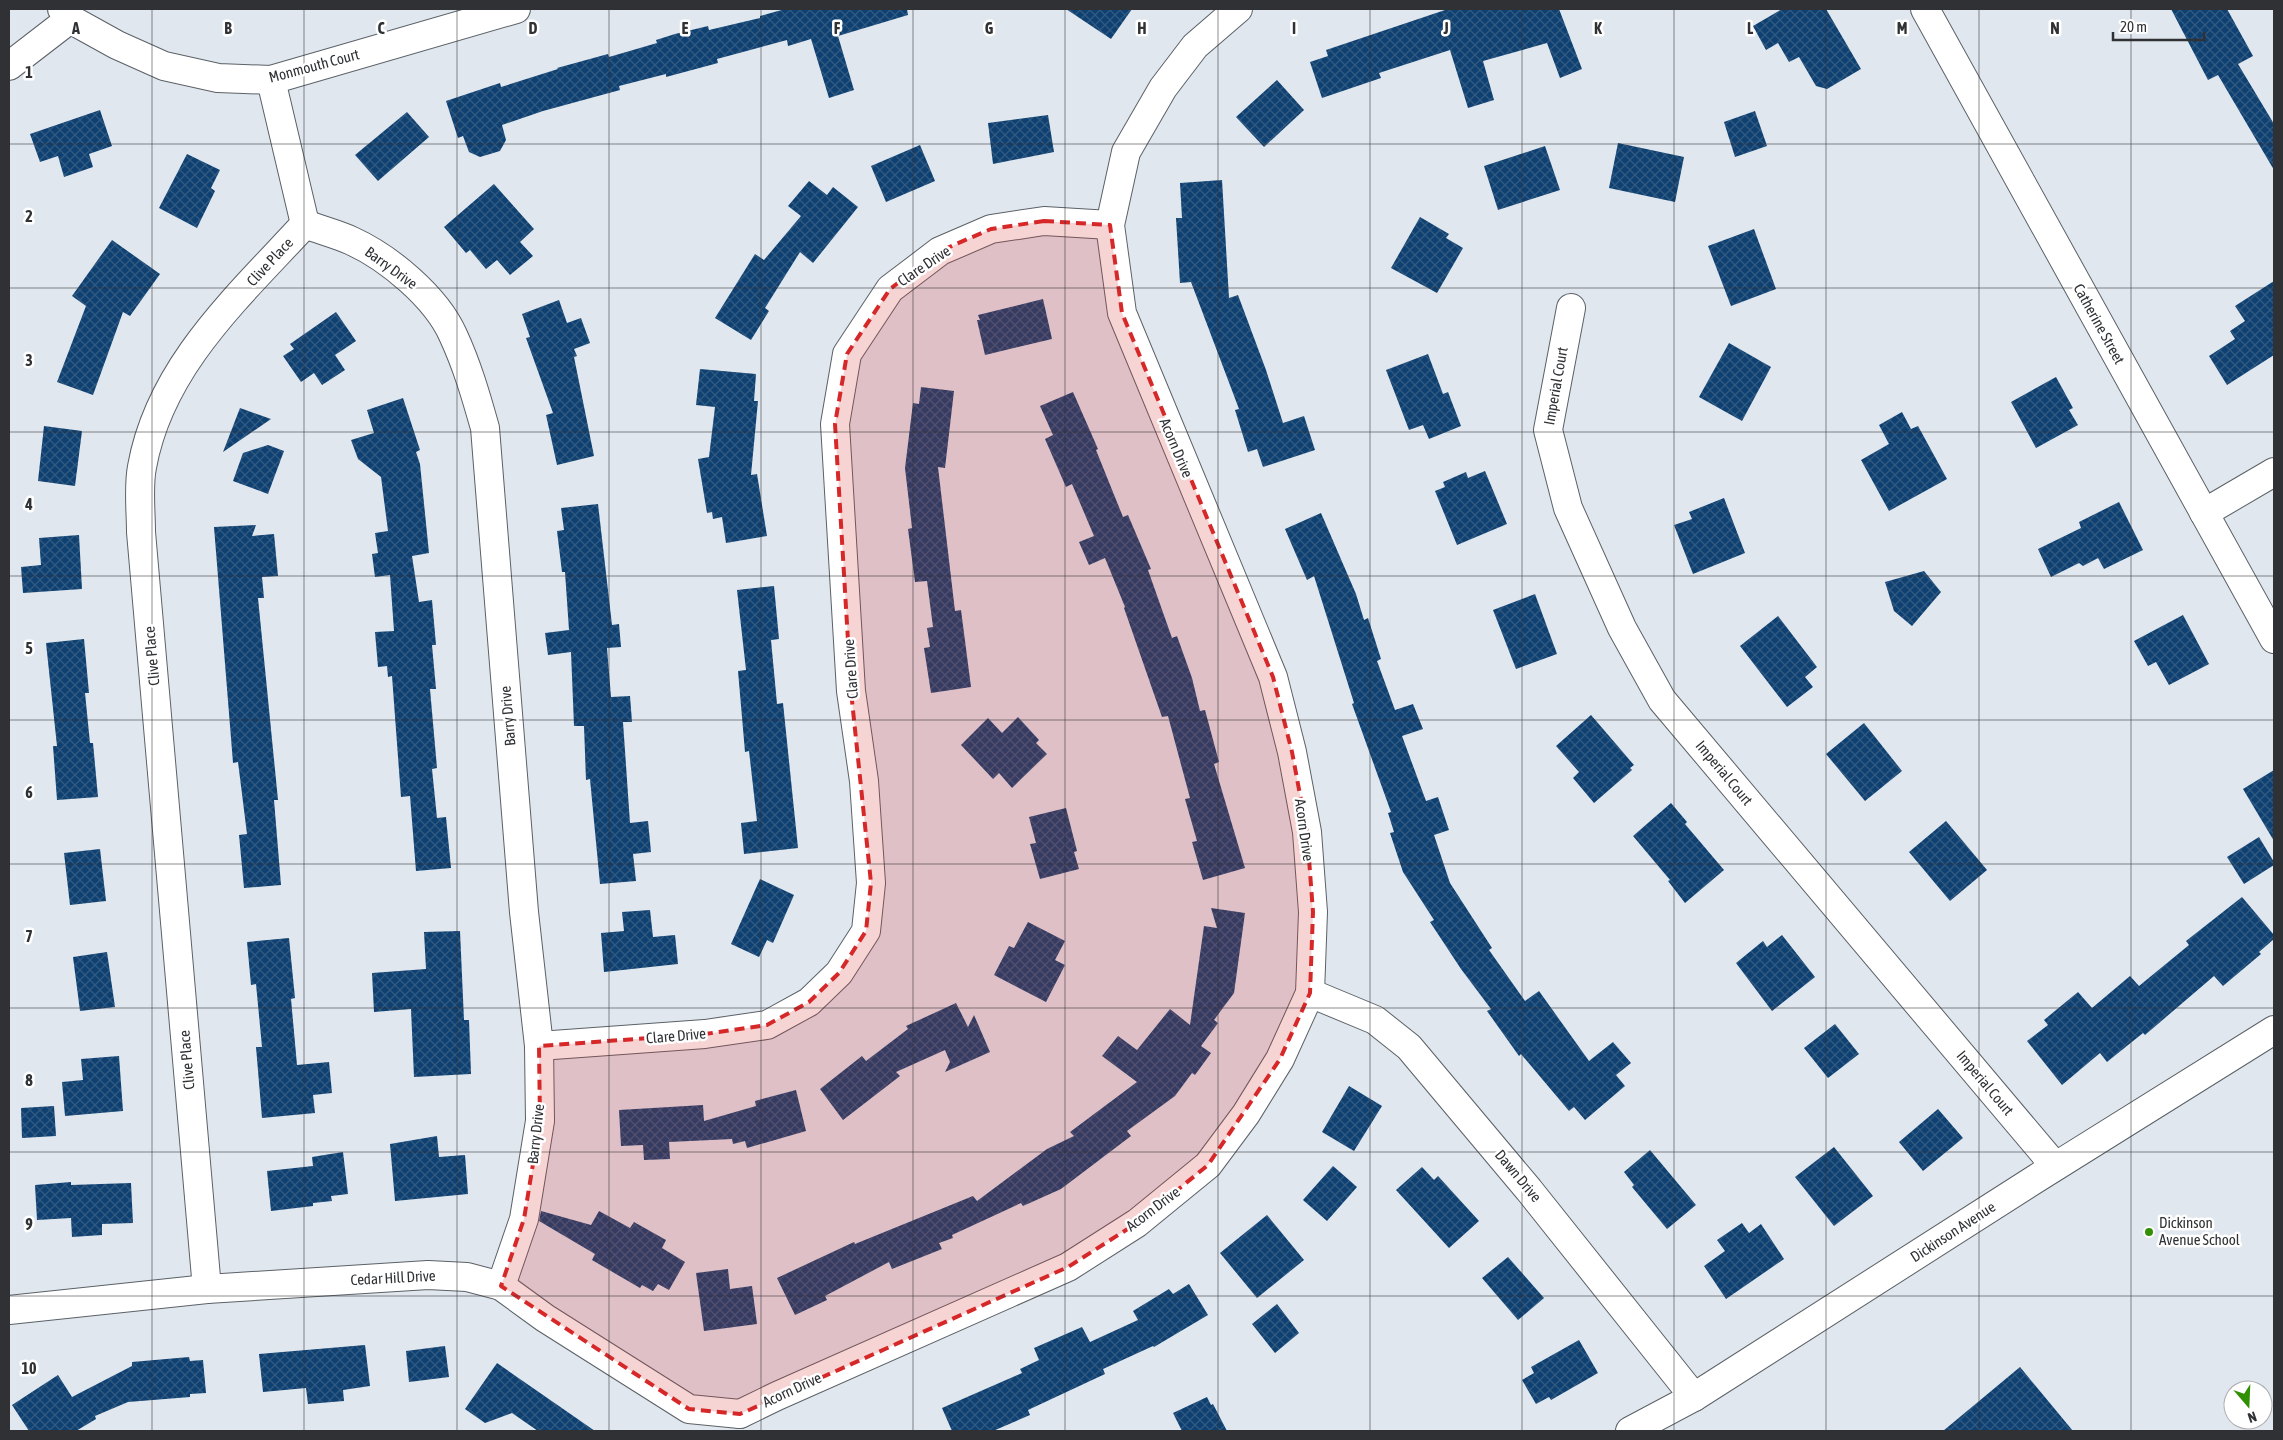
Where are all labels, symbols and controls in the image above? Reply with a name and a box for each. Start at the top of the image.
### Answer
scale bar [2113,10,2204,42]
text: 20 m [2120,18,2147,35]
text: A [71,19,80,37]
text: B [224,19,232,37]
text: C [377,19,385,37]
text: D [529,19,538,37]
text: E [682,19,689,37]
text: F [834,19,841,37]
text: G [985,19,994,37]
text: H [1137,19,1147,37]
text: I [1292,19,1296,37]
text: J [1442,19,1449,37]
text: K [1594,19,1602,37]
text: L [1747,19,1754,37]
text: M [1897,19,1907,37]
text: N [2050,19,2060,37]
street label: Monmouth Court [267,45,361,86]
text: 1 [25,63,33,81]
text: 2 [25,207,33,225]
street label: Clive Place [243,234,296,289]
street label: Clare Drive [894,242,954,289]
street label: Barry Drive [362,243,421,292]
street label: Catherine Street [2070,281,2128,367]
street label: Imperial Court [1540,345,1571,426]
text: 3 [25,351,33,369]
street label: Acorn Drive [1156,416,1197,480]
text: 4 [24,495,33,513]
street label: Clive Place [140,625,163,687]
street label: Clare Drive [840,638,861,700]
text: 5 [25,639,33,657]
street label: Barry Drive [496,685,519,747]
street label: Imperial Court [1692,737,1756,808]
text: 6 [25,783,33,801]
street label: Acorn Drive [1292,798,1317,862]
text: 7 [25,927,33,945]
street label: Clare Drive [645,1024,707,1047]
street label: Clive Place [175,1029,198,1091]
street label: Imperial Court [1953,1047,2017,1118]
text: 8 [25,1071,33,1089]
street label: Barry Drive [524,1103,547,1165]
street label: Dawn Drive [1492,1146,1545,1205]
street label: Acorn Drive [1122,1183,1183,1234]
street label: Dickinson Avenue [1907,1198,1998,1265]
place label: Dickinson Avenue School [2159,1214,2240,1248]
text: 9 [25,1215,33,1233]
marker: Dickinson Avenue School [2143,1226,2155,1238]
street label: Cedar Hill Drive [350,1267,436,1288]
text: 10 [21,1359,37,1377]
street label: Acorn Drive [760,1368,824,1411]
north arrow [2223,1380,2273,1430]
text: N [2246,1408,2259,1426]

